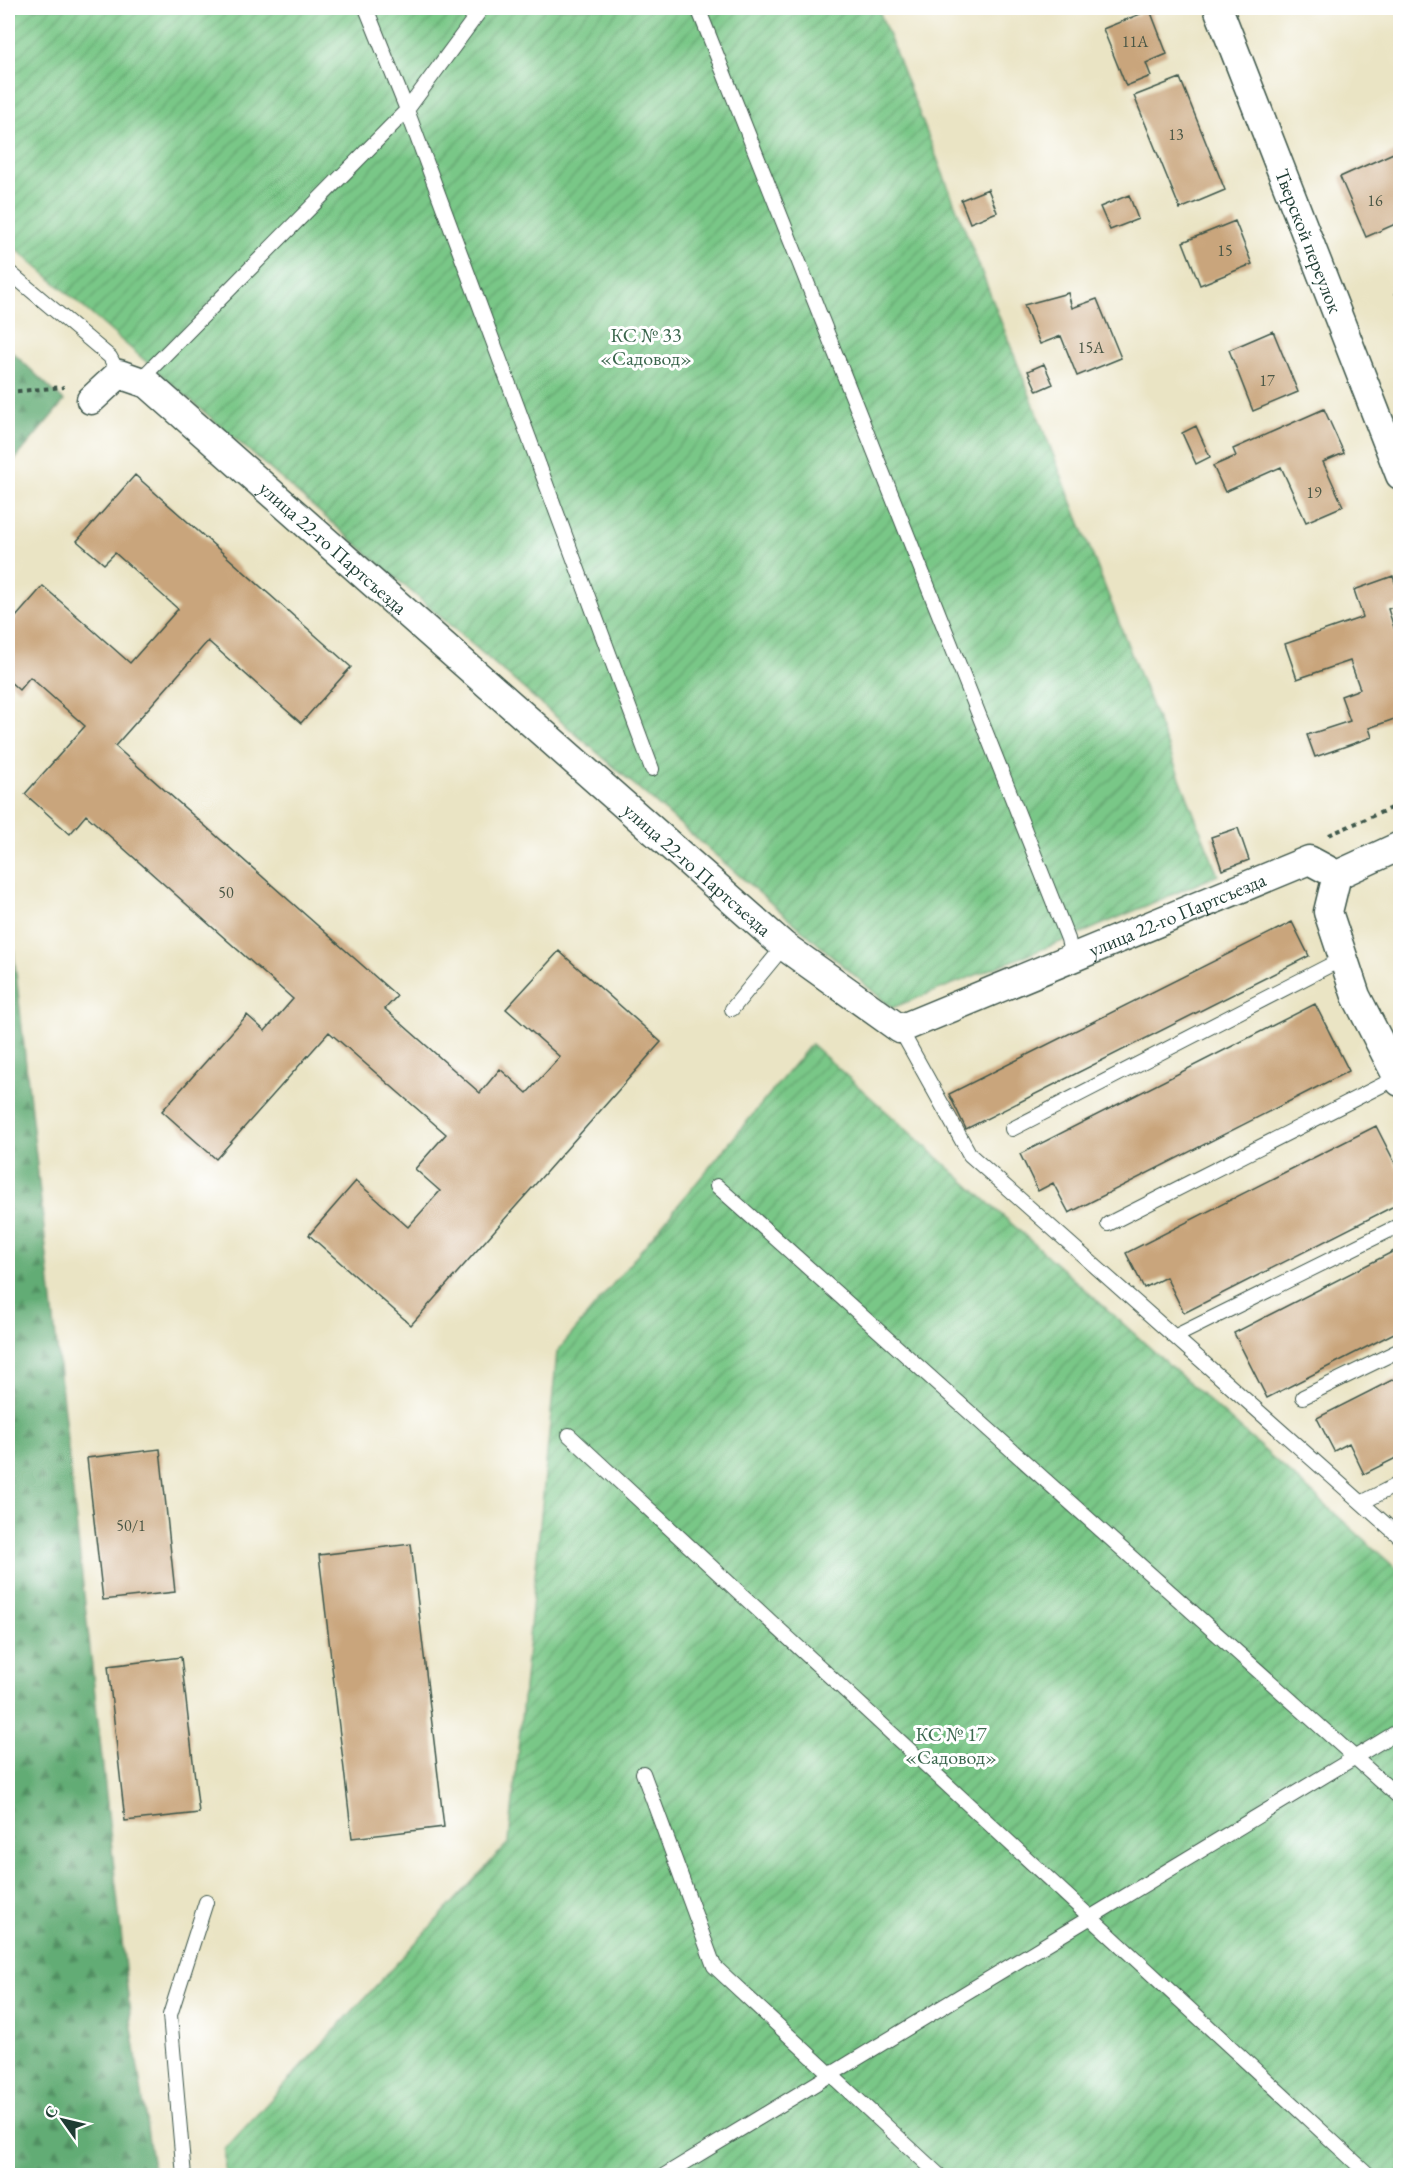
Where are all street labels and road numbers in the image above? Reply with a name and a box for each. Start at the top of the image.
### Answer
street label: Тверской переулок [1269,165,1349,317]
street label: улица 22-го Партсъезда [254,475,413,620]
street label: улица 22-го Партсъезда [618,797,777,942]
street label: улица 22-го Партсъезда [1084,866,1270,963]

